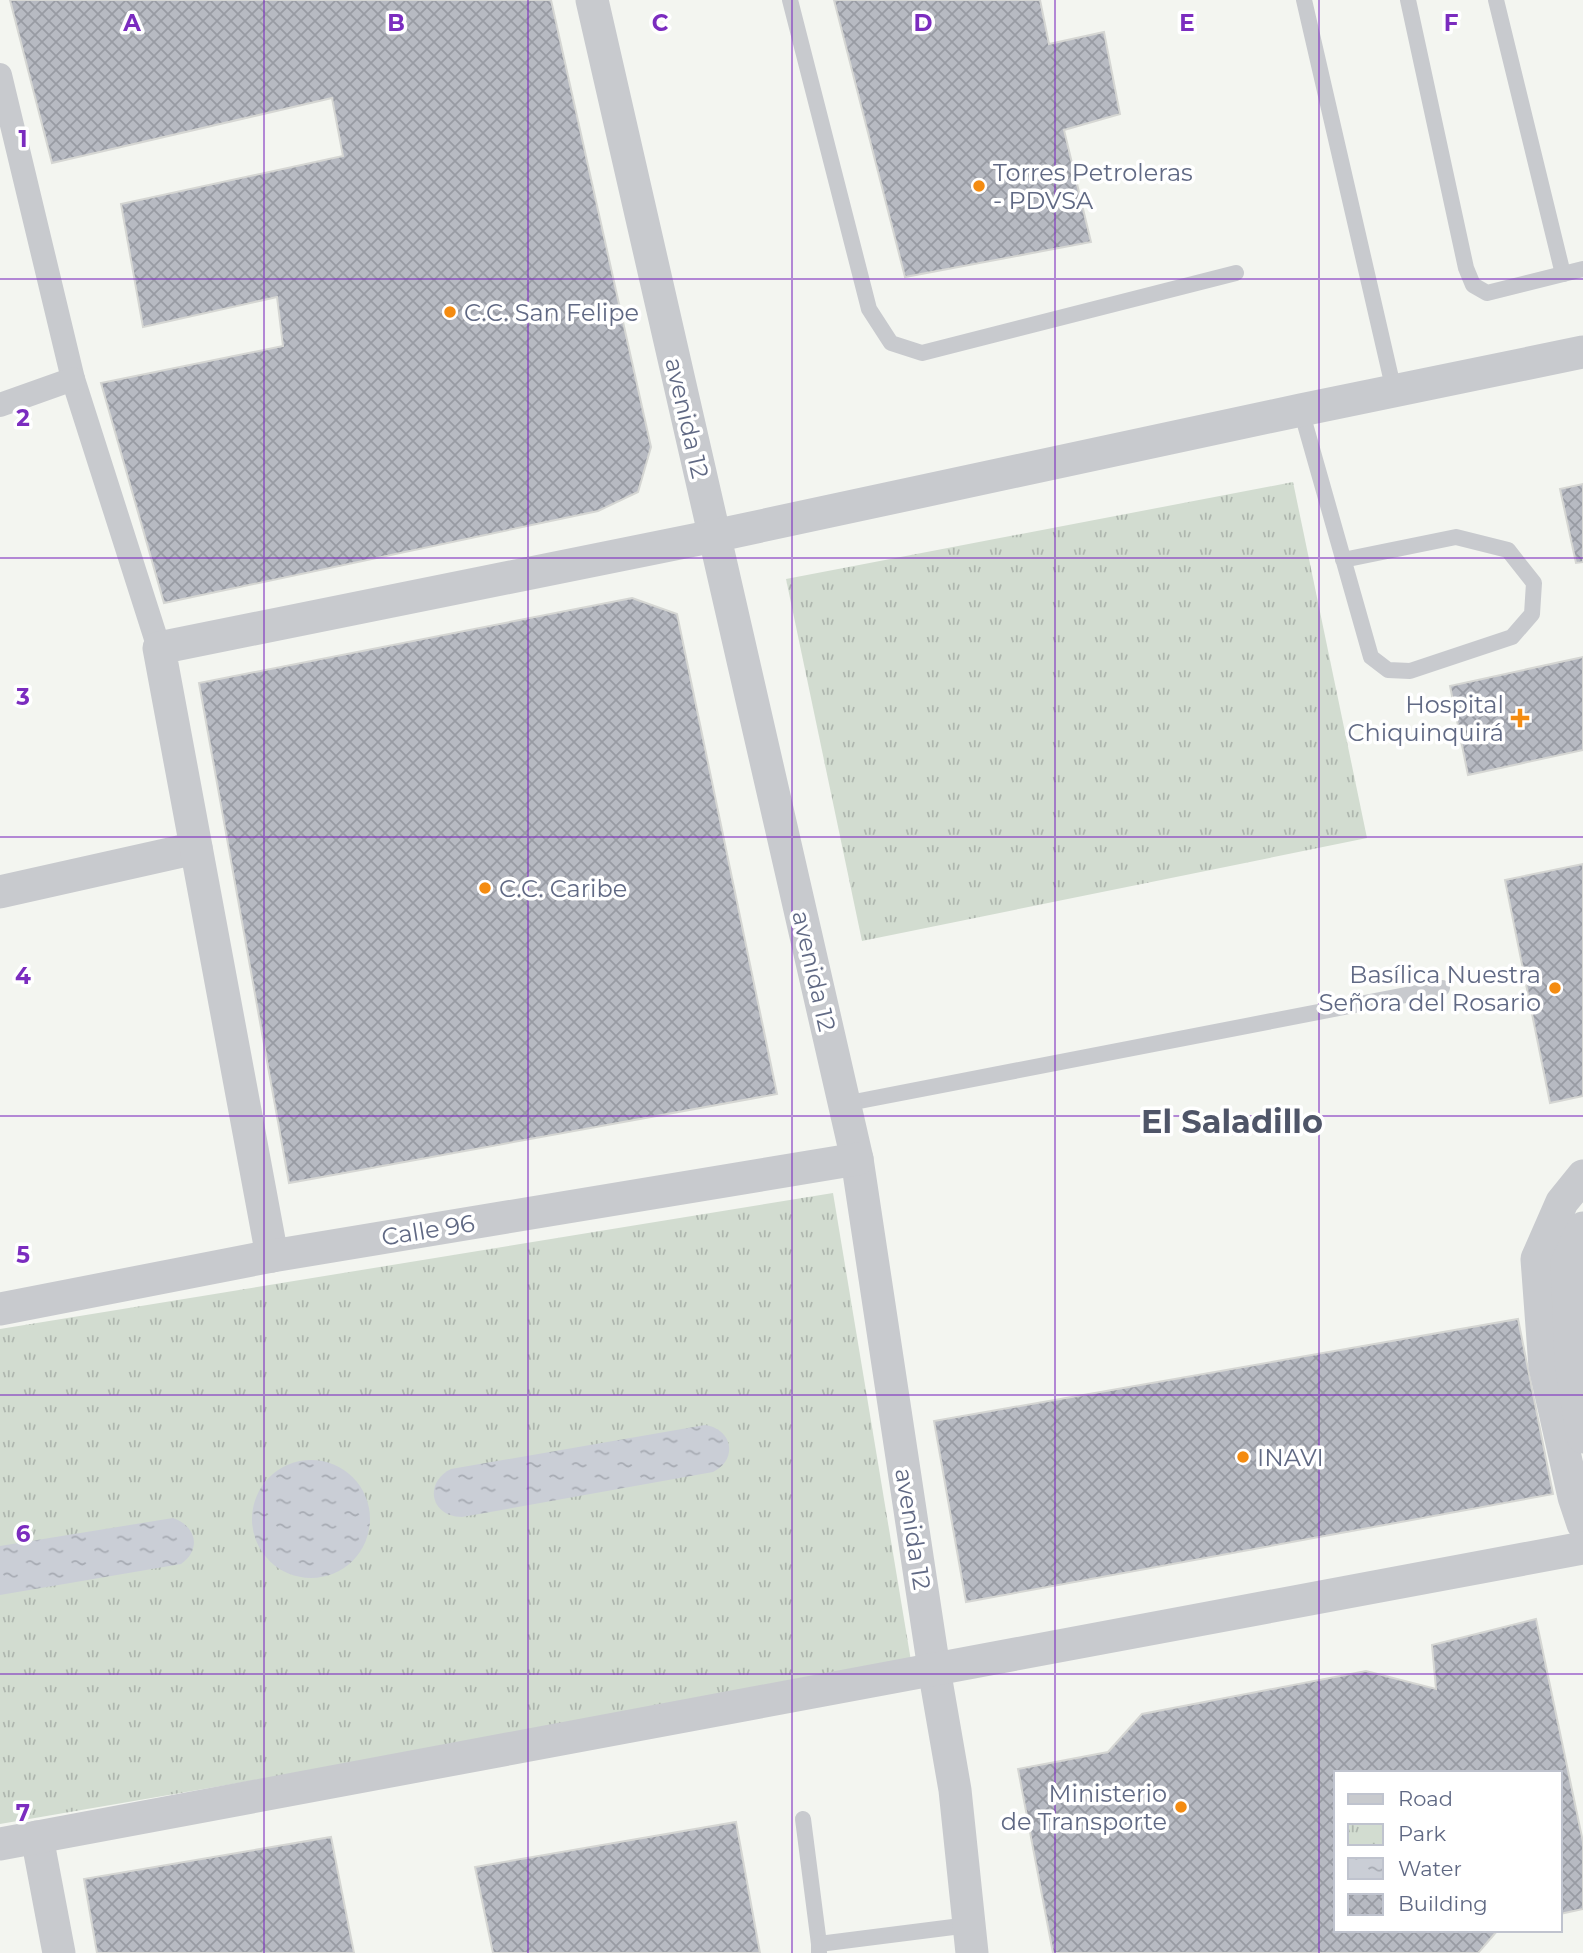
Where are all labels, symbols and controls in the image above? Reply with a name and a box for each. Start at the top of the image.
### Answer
text: A [122,9,141,37]
text: B [387,9,405,37]
text: C [652,9,669,37]
text: D [914,9,933,37]
text: E [1179,9,1195,37]
text: F [1444,9,1459,37]
text: 1 [18,125,28,153]
place label: Torres Petroleras - PDVSA [993,158,1193,215]
marker: Torres Petroleras - PDVSA [971,178,987,194]
place label: C.C. San Felipe [464,298,639,327]
marker: C.C. San Felipe [442,304,458,320]
street label: avenida 12 [659,355,715,481]
text: 2 [16,404,30,432]
text: 3 [15,683,30,711]
place label: Hospital Chiquinquirá [1348,690,1504,747]
marker: Hospital Chiquinquirá [1510,708,1530,728]
place label: C.C. Caribe [499,874,627,903]
marker: C.C. Caribe [477,880,493,896]
street label: avenida 12 [786,908,842,1034]
place label: Basílica Nuestra Señora del Rosario [1319,960,1541,1017]
text: 4 [15,962,31,990]
marker: Basílica Nuestra Señora del Rosario [1547,980,1563,996]
district label: El Saladillo [1141,1102,1323,1141]
street label: Calle 96 [379,1208,477,1252]
text: 5 [16,1241,30,1269]
place label: INAVI [1257,1443,1324,1472]
marker: INAVI [1235,1449,1251,1465]
street label: avenida 12 [889,1466,937,1592]
text: 6 [16,1520,31,1548]
legend [1334,1771,1562,1932]
place label: Ministerio de Transporte [1001,1779,1167,1836]
text: Road [1398,1786,1453,1811]
text: 7 [16,1799,30,1827]
marker: Ministerio de Transporte [1173,1799,1189,1815]
text: Park [1398,1821,1446,1846]
text: Water [1398,1856,1462,1881]
text: Building [1398,1891,1488,1916]

